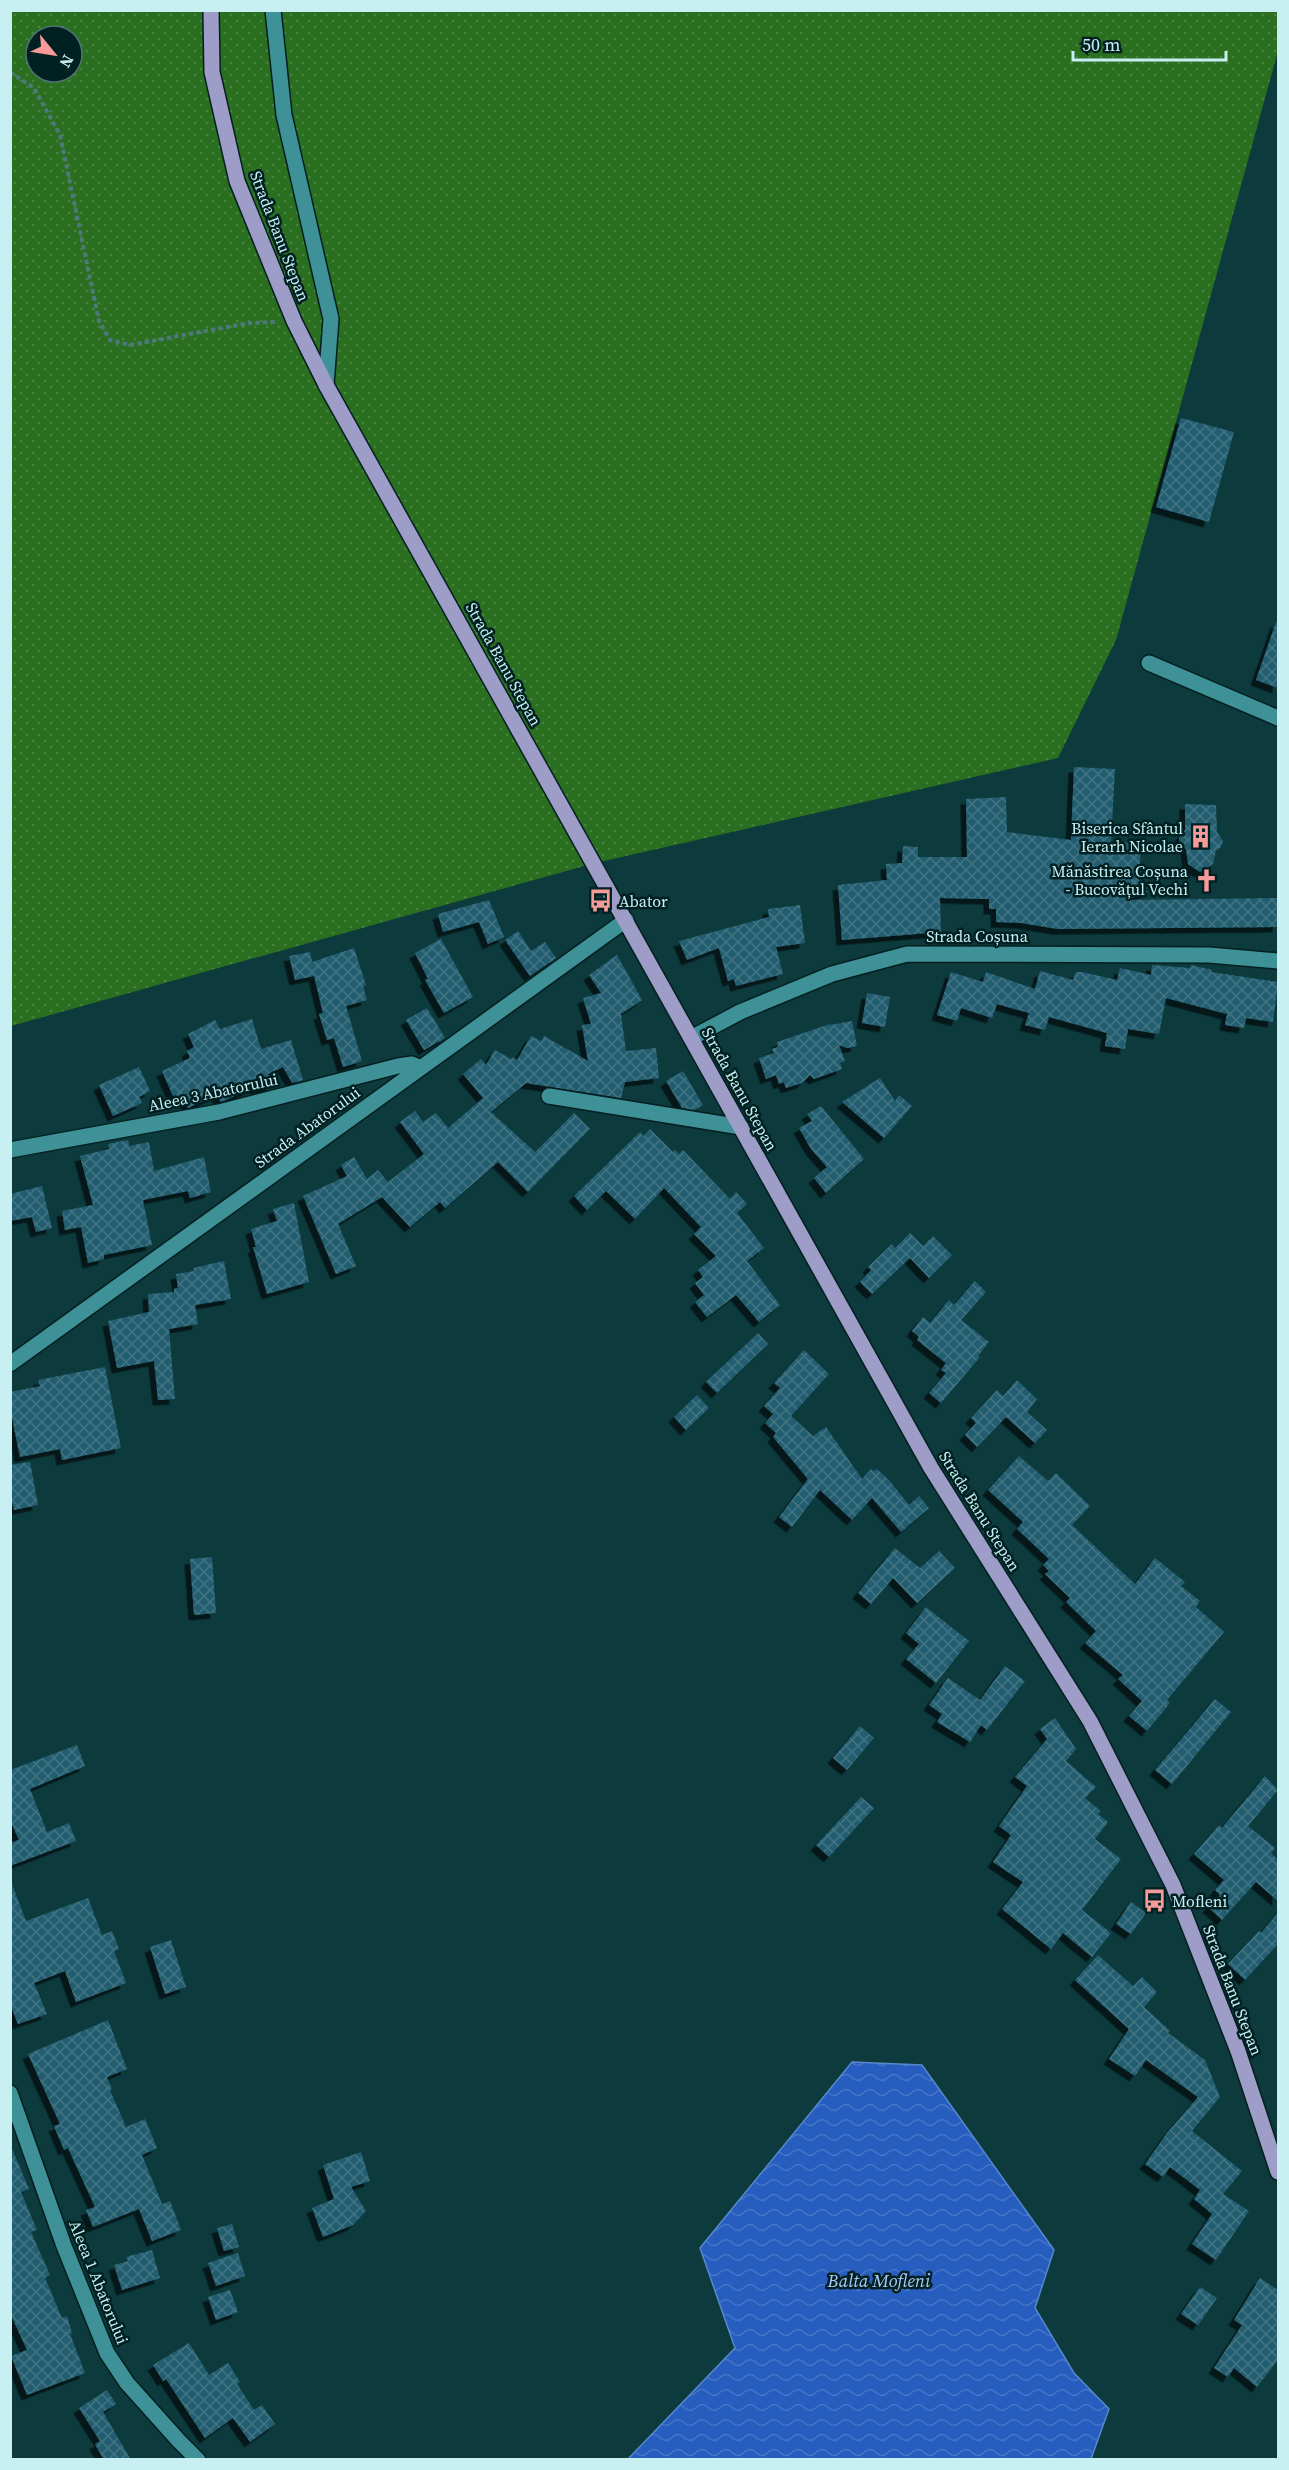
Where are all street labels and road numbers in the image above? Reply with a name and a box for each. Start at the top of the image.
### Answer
street label: Strada Banu Stepan [245,168,315,305]
street label: Strada Banu Stepan [461,598,547,730]
street label: Strada Coșuna [926,925,1029,947]
street label: Strada Banu Stepan [697,1023,783,1155]
street label: Aleea 3 Abatorului [146,1067,280,1116]
street label: Strada Abatorului [250,1081,364,1173]
street label: Strada Banu Stepan [934,1447,1026,1576]
street label: Strada Banu Stepan [1198,1922,1268,2059]
street label: Aleea 1 Abatorului [64,2217,134,2347]

